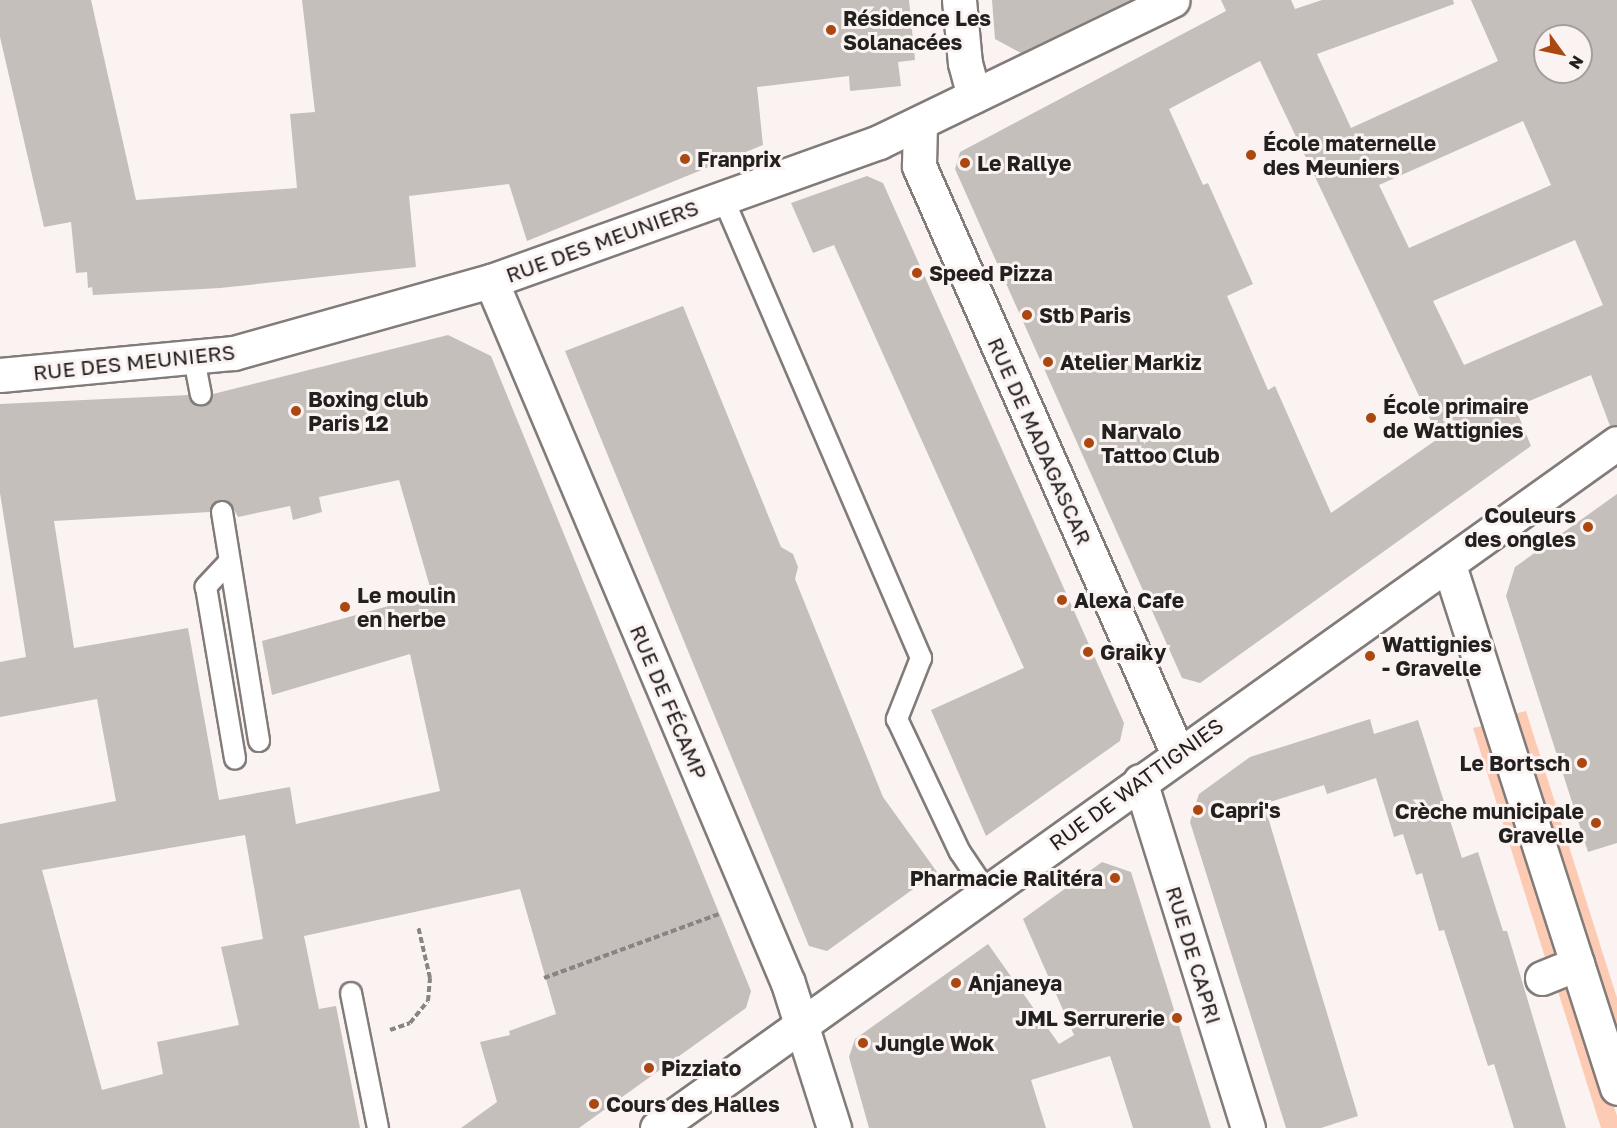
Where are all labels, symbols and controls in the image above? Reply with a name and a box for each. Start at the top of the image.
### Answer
place label: Résidence Les Solanacées [843,5,991,55]
marker: Résidence Les Solanacées [824,23,838,37]
north arrow [1533,24,1593,84]
text: N [1565,52,1588,73]
place label: École maternelle des Meuniers [1263,130,1436,180]
place label: Franprix [697,146,781,172]
marker: École maternelle des Meuniers [1244,148,1258,162]
place label: Le Rallye [977,150,1071,176]
marker: Franprix [678,152,692,166]
marker: Le Rallye [958,156,972,170]
street label: RUE DES MEUNIERS [502,194,702,288]
place label: Speed Pizza [929,260,1053,286]
marker: Speed Pizza [910,266,924,280]
place label: Stb Paris [1039,302,1131,328]
marker: Stb Paris [1020,308,1034,322]
street label: RUE DE MADAGASCAR [983,333,1097,549]
street label: RUE DES MEUNIERS [32,339,236,385]
place label: Atelier Markiz [1060,349,1201,375]
marker: Atelier Markiz [1041,355,1055,369]
place label: Boxing club Paris 12 [308,386,428,436]
place label: École primaire de Wattignies [1383,393,1529,443]
marker: Boxing club Paris 12 [289,404,303,418]
marker: École primaire de Wattignies [1364,411,1378,425]
place label: Narvalo Tattoo Club [1101,418,1220,468]
marker: Narvalo Tattoo Club [1082,436,1096,450]
place label: Couleurs des ongles [1464,502,1576,552]
marker: Couleurs des ongles [1581,520,1595,534]
place label: Le moulin en herbe [357,582,456,632]
place label: Alexa Cafe [1074,587,1184,613]
marker: Alexa Cafe [1055,593,1069,607]
marker: Le moulin en herbe [338,600,352,614]
street label: RUE DE FÉCAMP [625,621,713,783]
place label: Wattignies - Gravelle [1382,631,1492,681]
place label: Graiky [1100,639,1166,665]
marker: Graiky [1081,645,1095,659]
marker: Wattignies - Gravelle [1363,649,1377,663]
street label: RUE DE WATTIGNIES [1044,713,1228,855]
place label: Le Bortsch [1459,750,1570,776]
marker: Le Bortsch [1575,756,1589,770]
place label: Capri's [1210,797,1281,823]
place label: Crèche municipale Gravelle [1395,798,1584,848]
marker: Capri's [1191,803,1205,817]
marker: Crèche municipale Gravelle [1589,816,1603,830]
place label: Pharmacie Ralitéra [910,865,1103,891]
marker: Pharmacie Ralitéra [1108,871,1122,885]
street label: RUE DE CAPRI [1161,883,1227,1027]
place label: Anjaneya [968,970,1062,996]
marker: Anjaneya [949,976,963,990]
place label: JML Serrurerie [1015,1005,1165,1031]
marker: JML Serrurerie [1170,1011,1184,1025]
place label: Jungle Wok [875,1030,994,1056]
marker: Jungle Wok [856,1036,870,1050]
place label: Pizziato [661,1055,741,1081]
marker: Pizziato [642,1061,656,1075]
place label: Cours des Halles [606,1091,780,1117]
marker: Cours des Halles [587,1097,601,1111]

